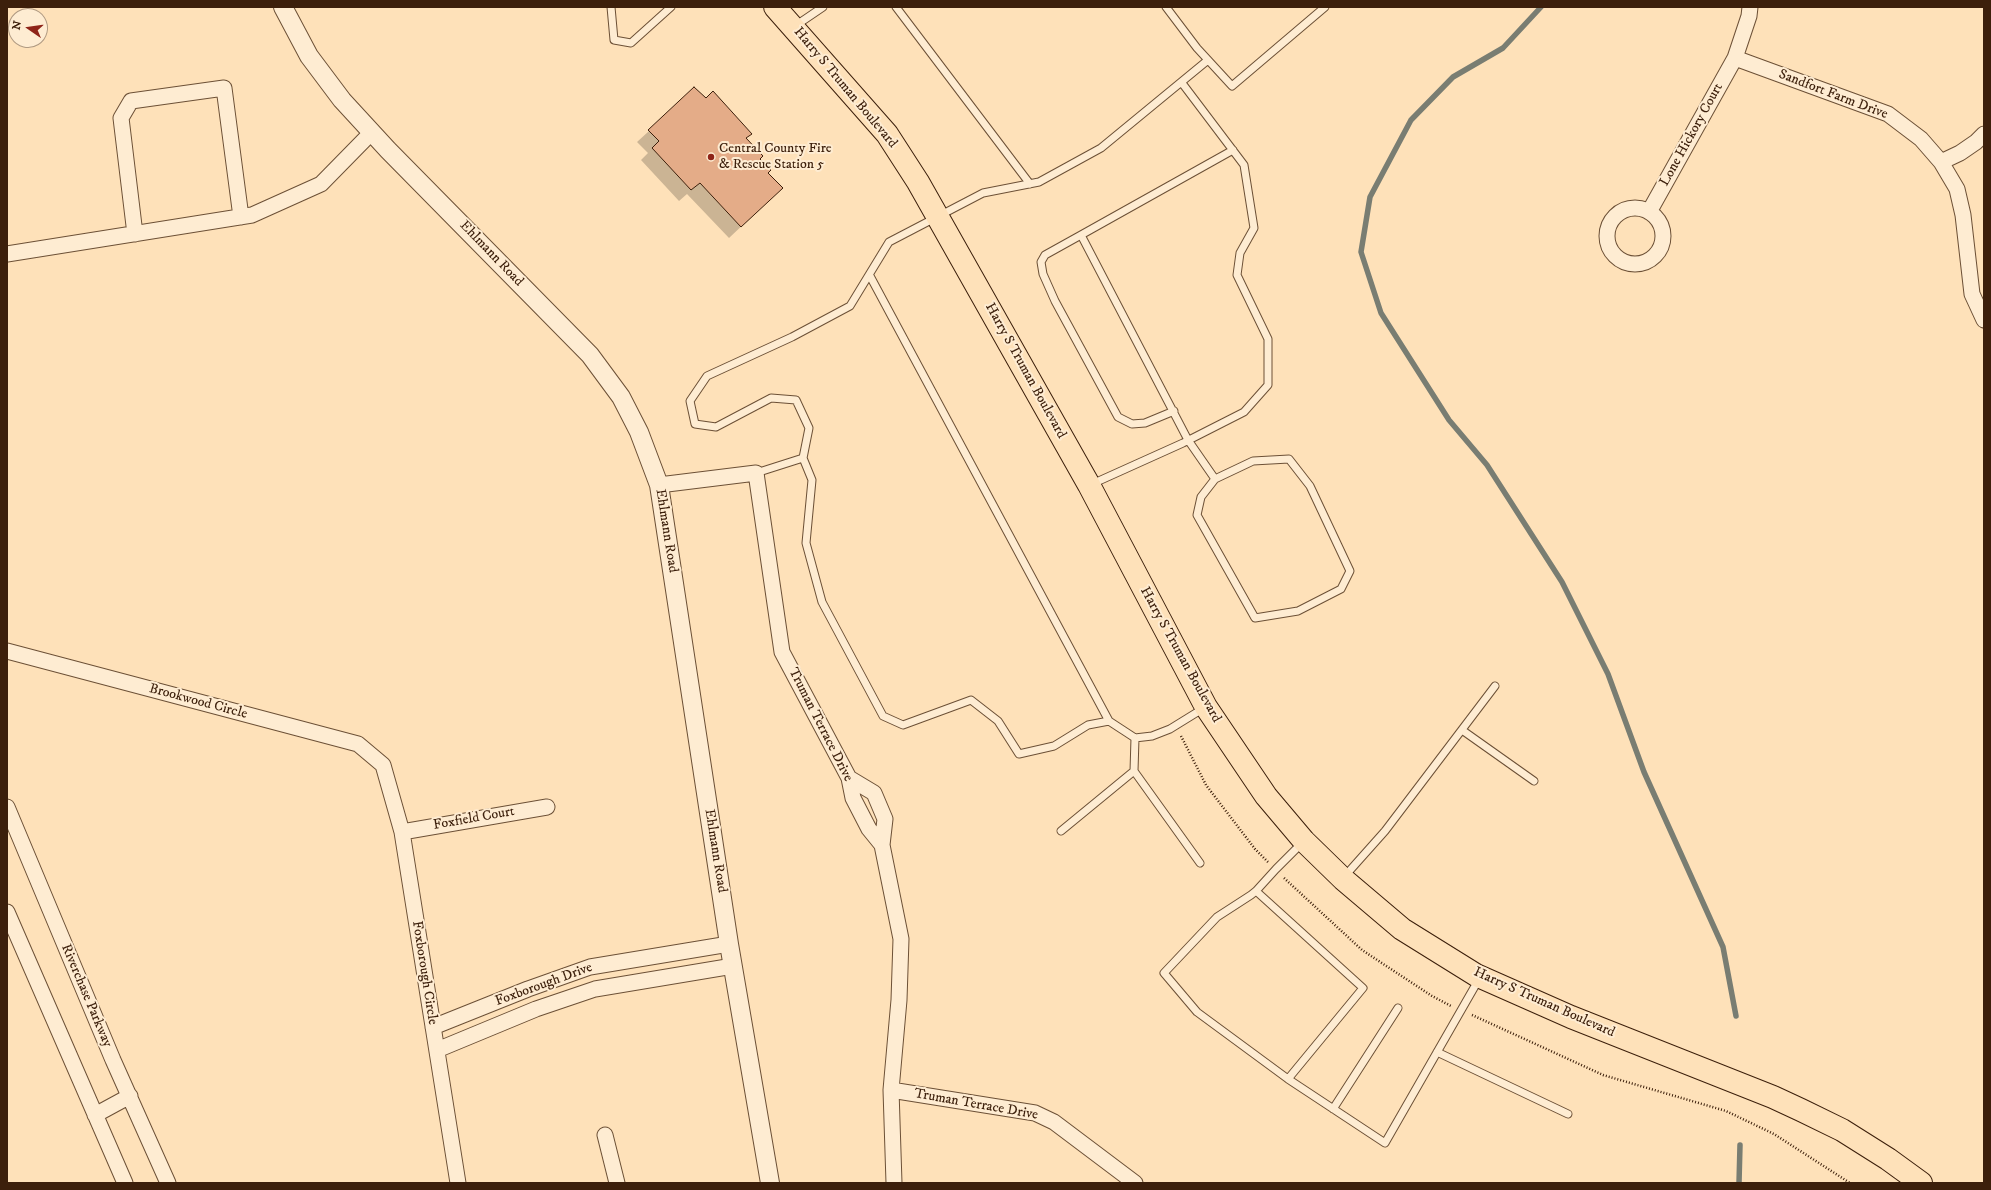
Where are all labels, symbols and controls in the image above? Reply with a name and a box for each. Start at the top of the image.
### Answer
north arrow [8,8,48,48]
text: N [9,20,25,32]
street label: Harry S Truman Boulevard [789,24,901,152]
street label: Sandfort Farm Drive [1776,66,1890,124]
street label: Lone Hickory Court [1657,80,1727,190]
place label: Central County Fire & Rescue Station 5 [719,141,832,174]
marker: Central County Fire & Rescue Station 5 [706,152,716,162]
street label: Ehlmann Road [456,218,526,290]
street label: Harry S Truman Boulevard [981,300,1069,442]
street label: Ehlmann Road [651,488,681,574]
street label: Harry S Truman Boulevard [1136,584,1224,726]
street label: Truman Terrace Drive [784,665,856,785]
street label: Brookwood Circle [147,681,249,723]
street label: Foxfield Court [432,804,516,834]
street label: Ehlmann Road [700,808,730,894]
street label: Foxborough Circle [407,920,441,1026]
street label: Riverchase Parkway [57,942,115,1050]
street label: Foxborough Drive [493,960,595,1010]
street label: Harry S Truman Boulevard [1471,964,1617,1042]
street label: Truman Terrace Drive [913,1086,1039,1124]

